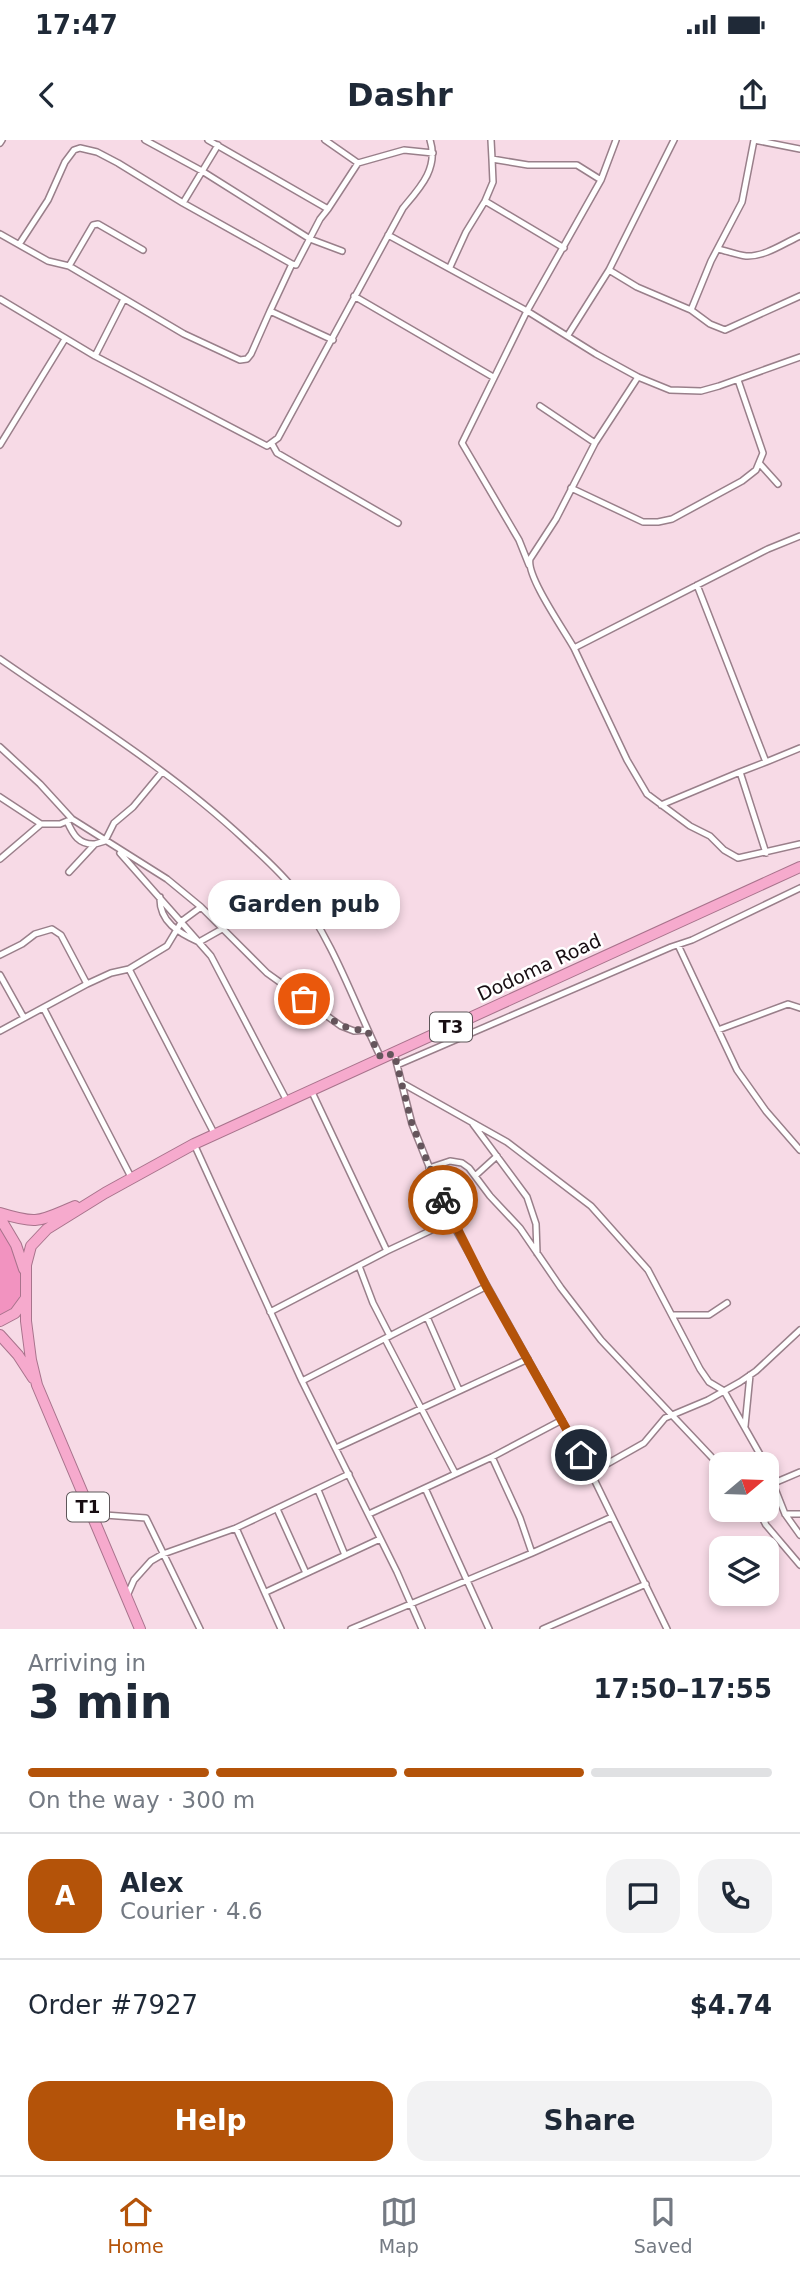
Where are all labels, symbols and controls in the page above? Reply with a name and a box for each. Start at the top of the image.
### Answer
text: 17:47 [35,10,118,40]
icon: back [28,76,66,114]
text: Dashr [347,76,453,114]
icon: share [734,76,772,114]
callout: Garden pub [208,880,400,929]
text: Garden pub [228,891,380,917]
street label: Dodoma Road [474,929,604,1005]
pin [274,969,334,1029]
icon: bag [285,980,323,1018]
road number: T3 [430,1012,472,1042]
courier [408,1165,478,1235]
icon: bike [424,1181,462,1219]
pin [551,1425,611,1485]
icon: home [562,1436,600,1474]
north arrow [709,1452,779,1522]
map controls [709,1452,779,1606]
road number: T1 [67,1492,109,1522]
button: layers [709,1536,779,1606]
text: Arriving in [28,1650,146,1676]
text: 17:50–17:55 [593,1674,772,1704]
text: 3 min [28,1675,172,1729]
text: On the way · 300 m [28,1787,255,1813]
button: chat [606,1859,680,1933]
button: phone [698,1859,772,1933]
text: Alex [120,1868,183,1898]
text: A [55,1881,75,1911]
text: Courier · 4.6 [120,1898,263,1924]
text: Order #7927 [28,1990,198,2020]
text: $4.74 [690,1990,772,2020]
button: Help [28,2081,393,2161]
button: Share [407,2081,772,2161]
tab: Home [108,2193,164,2257]
tab: Map [379,2193,419,2257]
tab: Saved [634,2193,692,2257]

